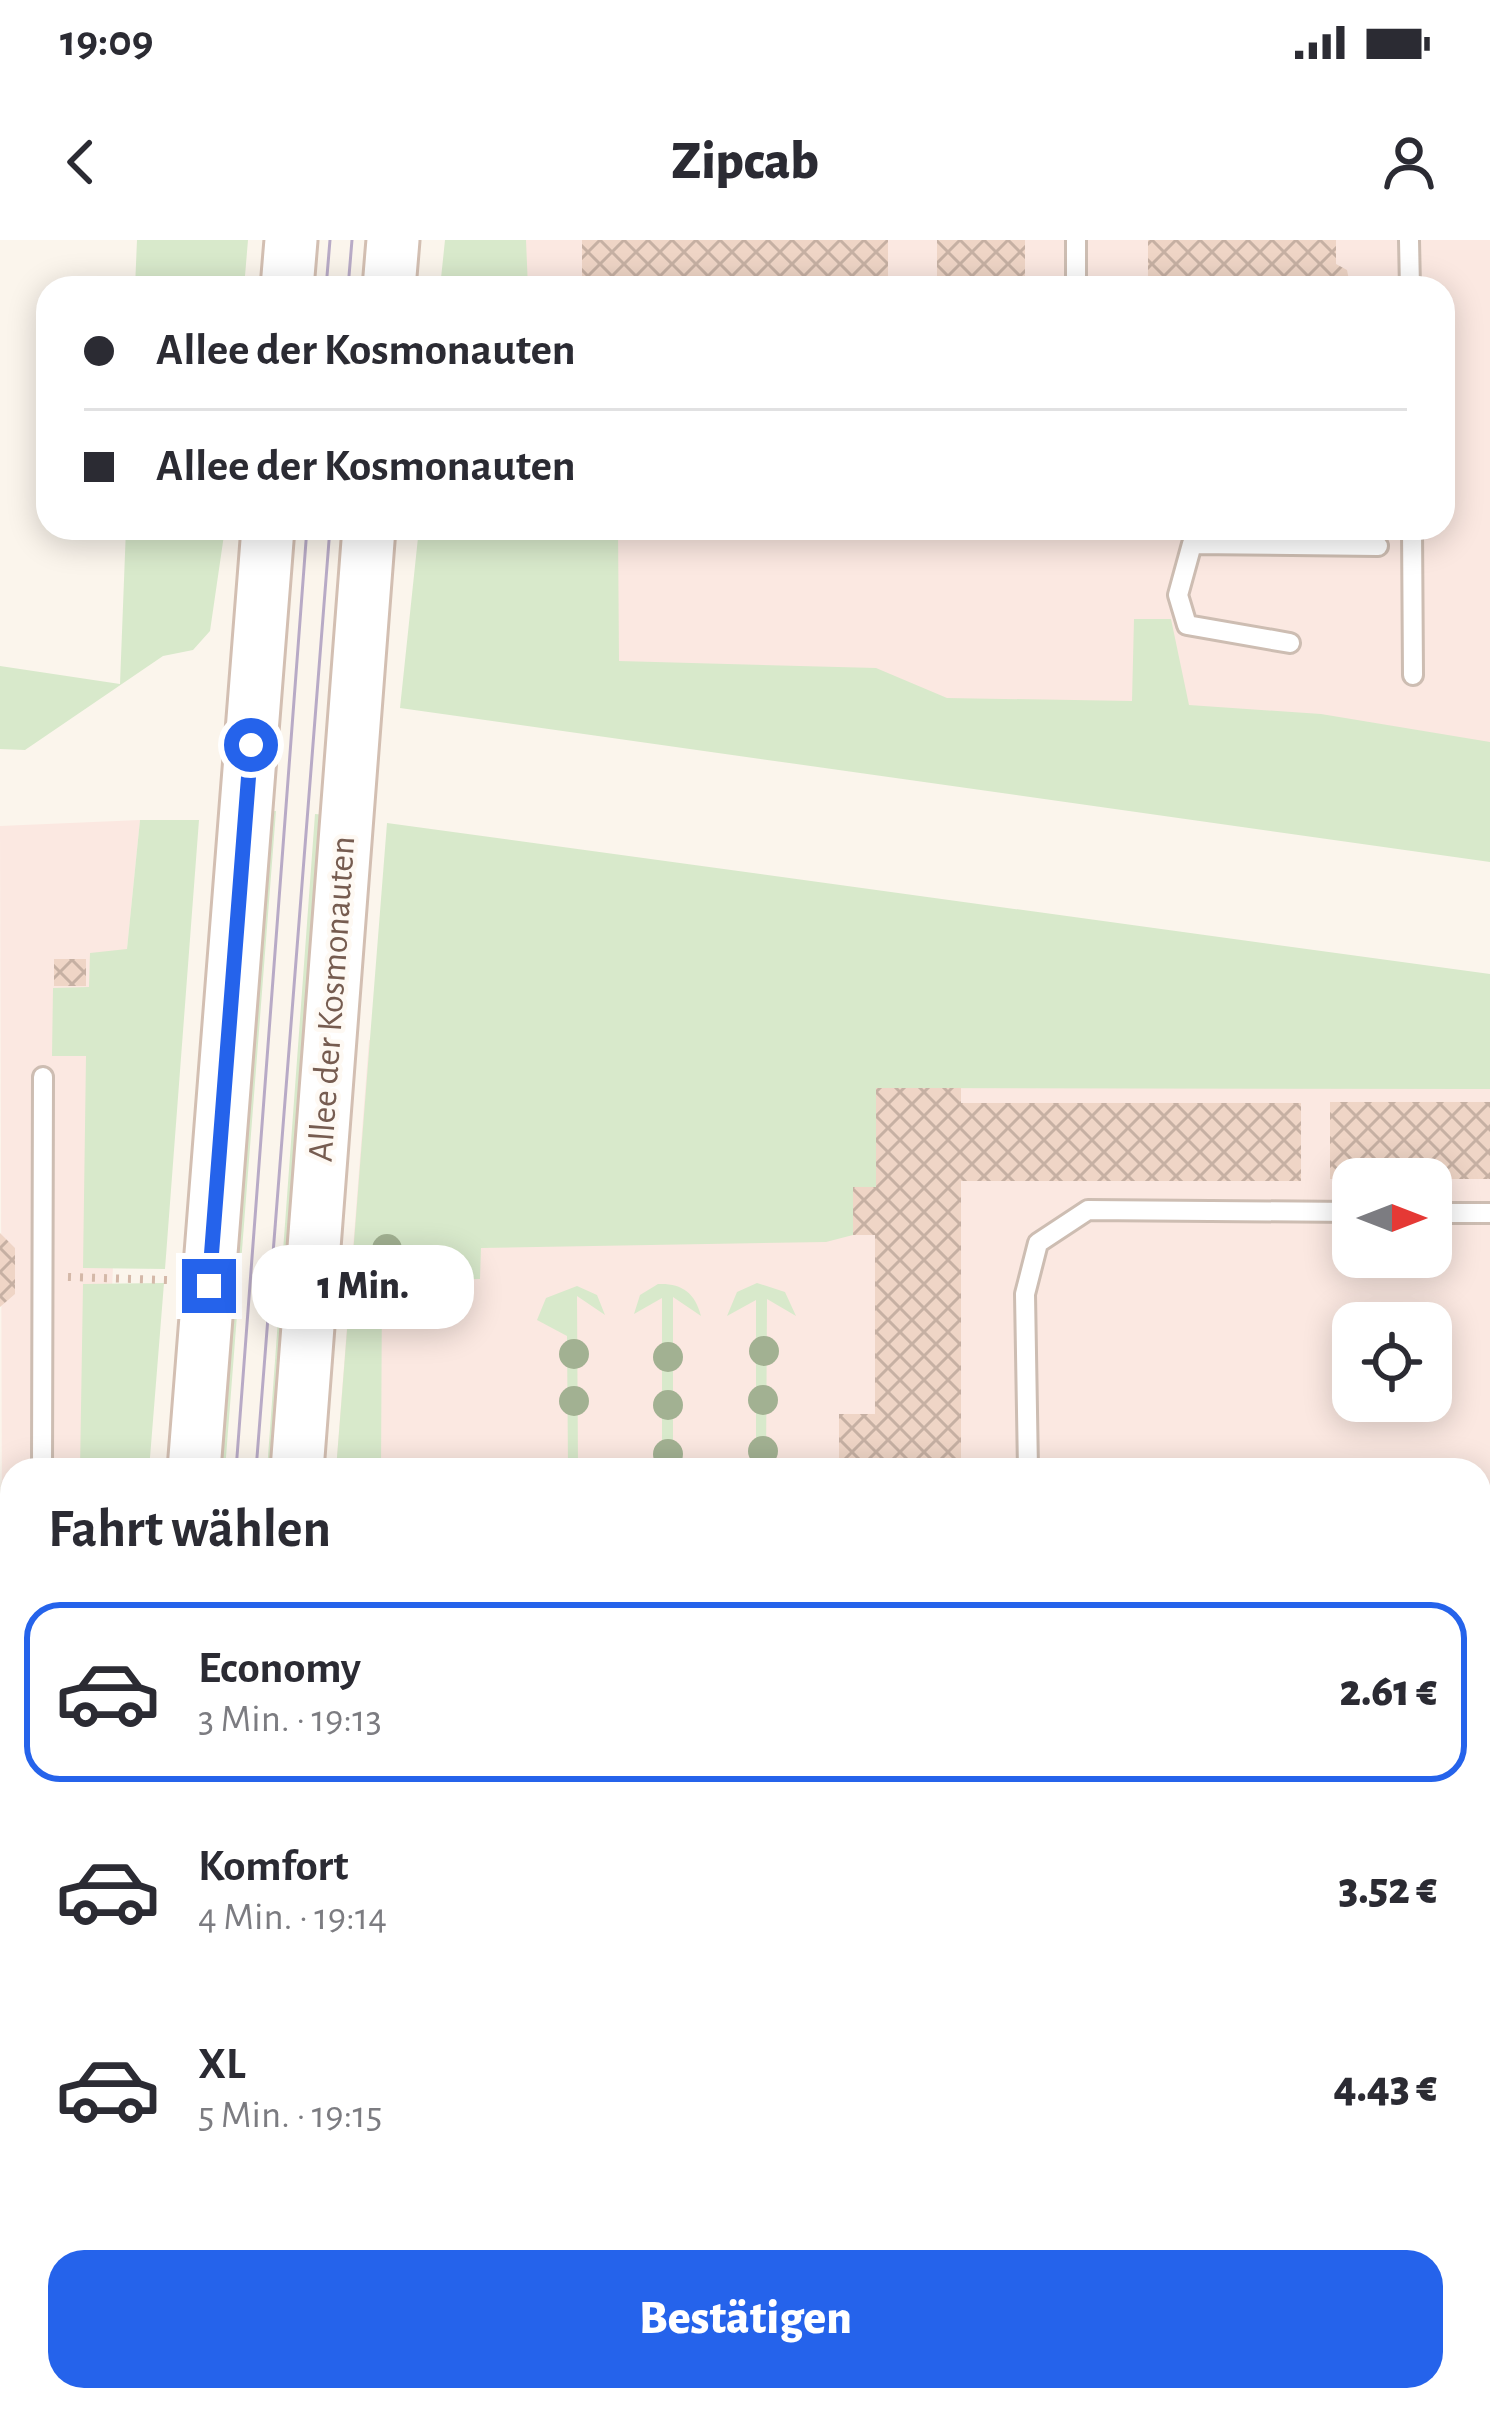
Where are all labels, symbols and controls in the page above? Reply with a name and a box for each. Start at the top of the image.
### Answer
text: 19:09 [60,19,153,64]
icon: back [48,129,114,195]
icon: person [1376,129,1442,195]
text: Zipcab [671,135,819,189]
text: Allee der Kosmonauten [156,328,576,373]
text: Allee der Kosmonauten [156,444,576,489]
route start [224,718,278,772]
street label: Allee der Kosmonauten [303,835,361,1163]
north arrow [1332,1158,1452,1278]
map controls [1332,1158,1452,1422]
callout: 1 Min. [251,1244,473,1328]
route end [182,1259,236,1313]
text: 1 Min. [317,1267,409,1306]
button: locate [1332,1302,1452,1422]
text: Fahrt wählen [48,1503,331,1557]
icon: car [54,1638,162,1746]
text: Economy [198,1646,361,1691]
text: 2.61 € [1339,1669,1437,1714]
text: 3 Min. · 19:13 [198,1700,382,1739]
icon: car [54,1836,162,1944]
text: Komfort [198,1844,348,1889]
text: 3.52 € [1338,1867,1437,1912]
text: 4 Min. · 19:14 [198,1898,387,1937]
icon: car [54,2034,162,2142]
text: XL [198,2042,246,2087]
text: 4.43 € [1333,2065,1437,2110]
text: 5 Min. · 19:15 [198,2096,382,2135]
button: Bestätigen [48,2250,1443,2388]

